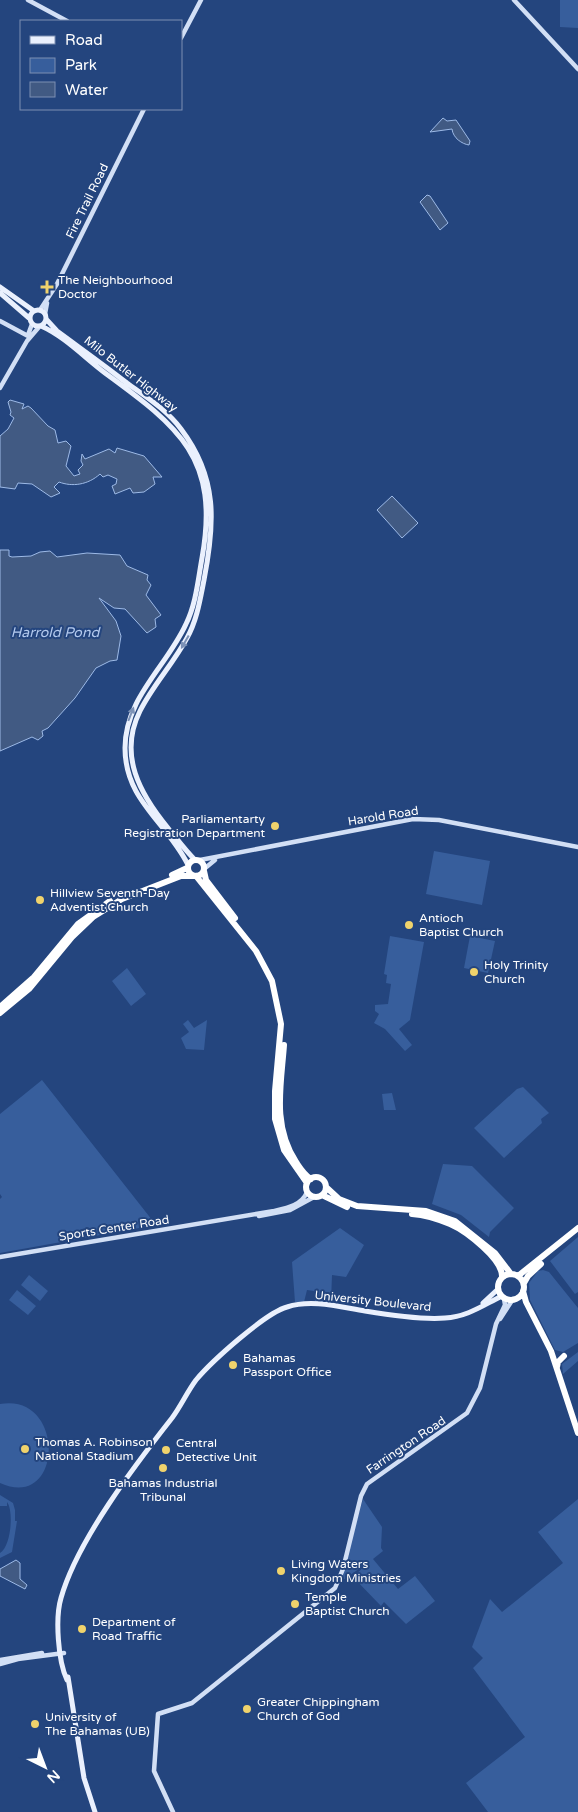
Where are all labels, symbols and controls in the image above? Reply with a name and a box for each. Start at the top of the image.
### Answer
legend [20,20,182,110]
text: Road [65,31,103,49]
text: Park [65,56,97,74]
text: Water [65,81,108,99]
street label: Fire Trail Road [63,161,111,241]
place label: The Neighbourhood Doctor [58,273,173,301]
marker: The Neighbourhood Doctor [40,280,54,294]
street label: Milo Butler Highway [81,333,181,415]
water label: Harrold Pond [11,624,101,641]
one-way arrow [180,635,189,648]
one-way arrow [128,706,135,721]
street label: Harold Road [347,804,419,828]
place label: Parliamentarty Registration Department [124,812,266,840]
marker: Parliamentarty Registration Department [269,820,281,832]
place label: Hillview Seventh-Day Adventist Church [50,886,170,914]
marker: Hillview Seventh-Day Adventist Church [34,894,46,906]
place label: Antioch Baptist Church [419,911,504,939]
marker: Antioch Baptist Church [403,919,415,931]
place label: Holy Trinity Church [484,958,549,986]
marker: Holy Trinity Church [468,966,480,978]
street label: Sports Center Road [58,1212,170,1244]
street label: University Boulevard [314,1288,432,1314]
place label: Bahamas Passport Office [243,1351,332,1379]
marker: Bahamas Passport Office [227,1359,239,1371]
street label: Farrington Road [364,1413,448,1477]
place label: Thomas A. Robinson National Stadium [35,1435,153,1463]
place label: Central Detective Unit [176,1436,257,1464]
marker: Thomas A. Robinson National Stadium [19,1443,31,1455]
marker: Central Detective Unit [160,1444,172,1456]
marker: Bahamas Industrial Tribunal [157,1462,169,1474]
place label: Bahamas Industrial Tribunal [109,1476,217,1504]
place label: Living Waters Kingdom Ministries [291,1557,401,1585]
marker: Living Waters Kingdom Ministries [275,1565,287,1577]
place label: Temple Baptist Church [305,1590,390,1618]
marker: Temple Baptist Church [289,1598,301,1610]
place label: Department of Road Traffic [92,1615,176,1643]
marker: Department of Road Traffic [76,1623,88,1635]
place label: Greater Chippingham Church of God [257,1695,380,1723]
marker: Greater Chippingham Church of God [241,1703,253,1715]
place label: University of The Bahamas (UB) [45,1710,150,1738]
marker: University of The Bahamas (UB) [29,1718,41,1730]
north arrow [20,1742,70,1792]
text: N [43,1766,63,1786]

